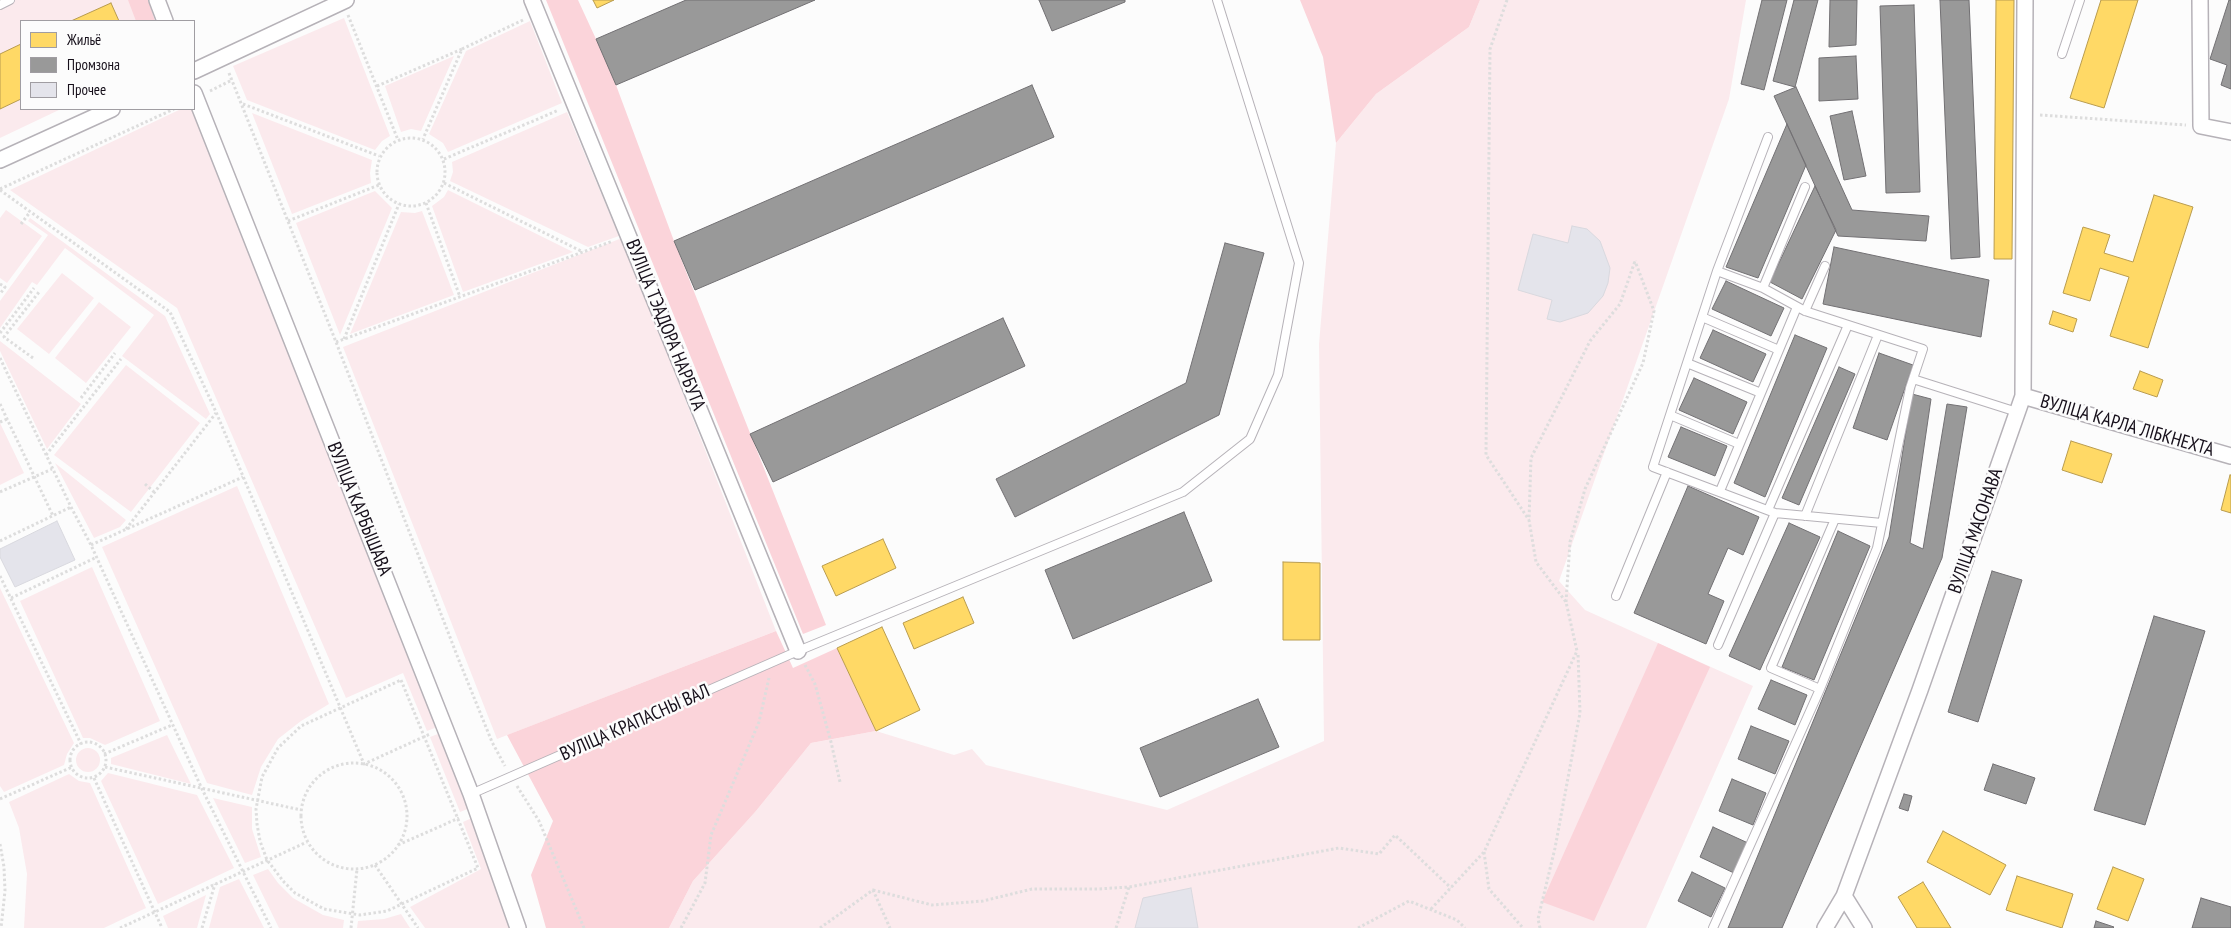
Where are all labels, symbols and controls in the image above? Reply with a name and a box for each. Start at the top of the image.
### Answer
legend [20,20,195,110]
text: Жильё [67,30,101,49]
text: Промзона [67,55,120,74]
text: Прочее [67,80,106,99]
street label: ВУЛІЦА ТЭАДОРА НАРБУТА [620,236,710,414]
street label: ВУЛІЦА КАРЛА ЛІБКНЕХТА [2037,390,2217,462]
street label: ВУЛІЦА КАРБЫШАВА [322,439,396,579]
street label: ВУЛІЦА МАСОНАВА [1944,465,2008,597]
street label: ВУЛІЦА КРАПАСНЫ ВАЛ [557,680,713,766]

